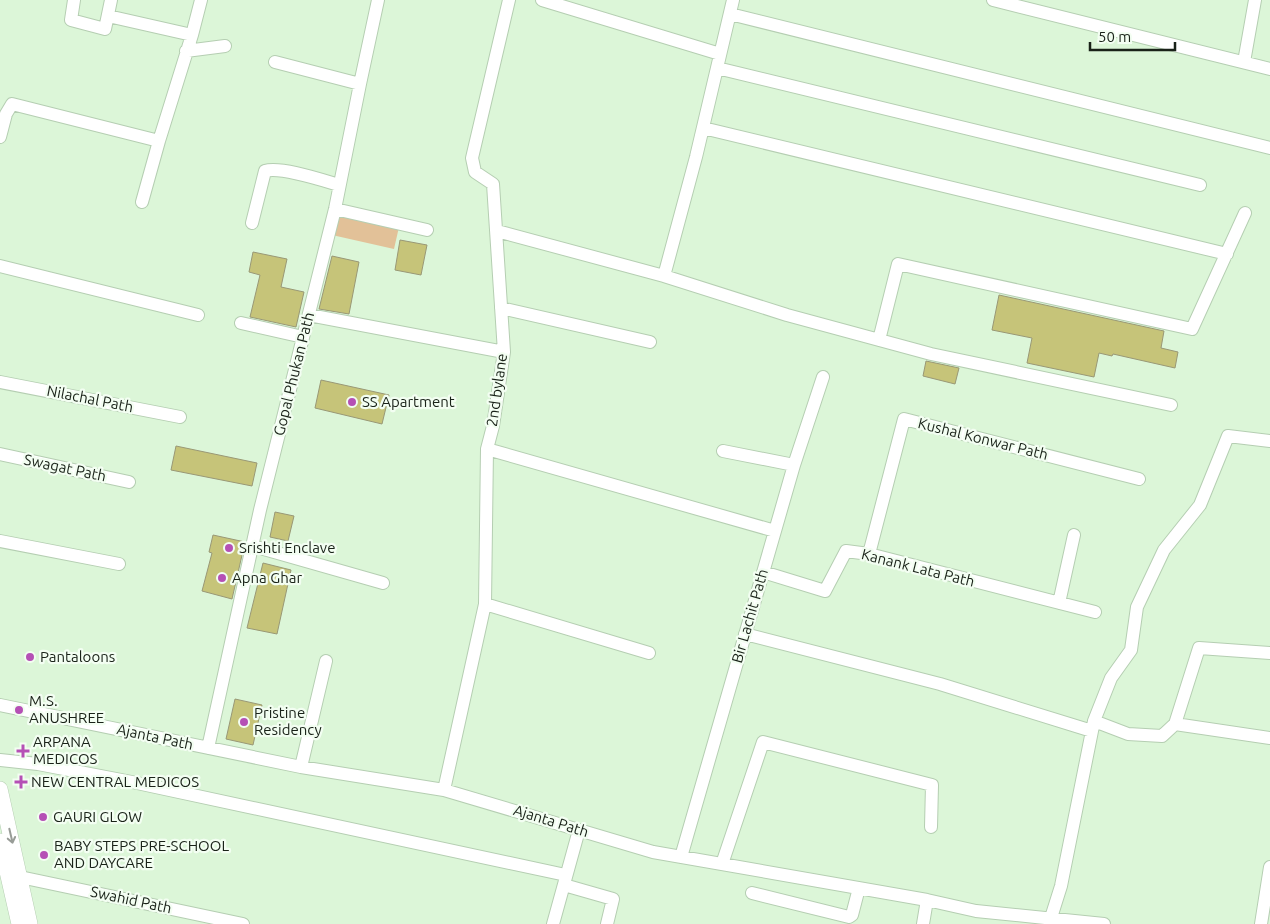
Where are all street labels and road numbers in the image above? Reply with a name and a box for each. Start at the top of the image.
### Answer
street label: Gopal Phukan Path [270,310,317,438]
street label: 2nd bylane [483,352,510,428]
street label: Nilachal Path [45,382,135,415]
street label: Kushal Konwar Path [916,414,1050,463]
street label: Swagat Path [22,450,108,485]
street label: Kanank Lata Path [860,545,976,590]
street label: Bir Lachit Path [728,567,771,665]
street label: Ajanta Path [115,720,195,753]
street label: Ajanta Path [512,801,591,840]
street label: Swahid Path [89,883,173,916]

